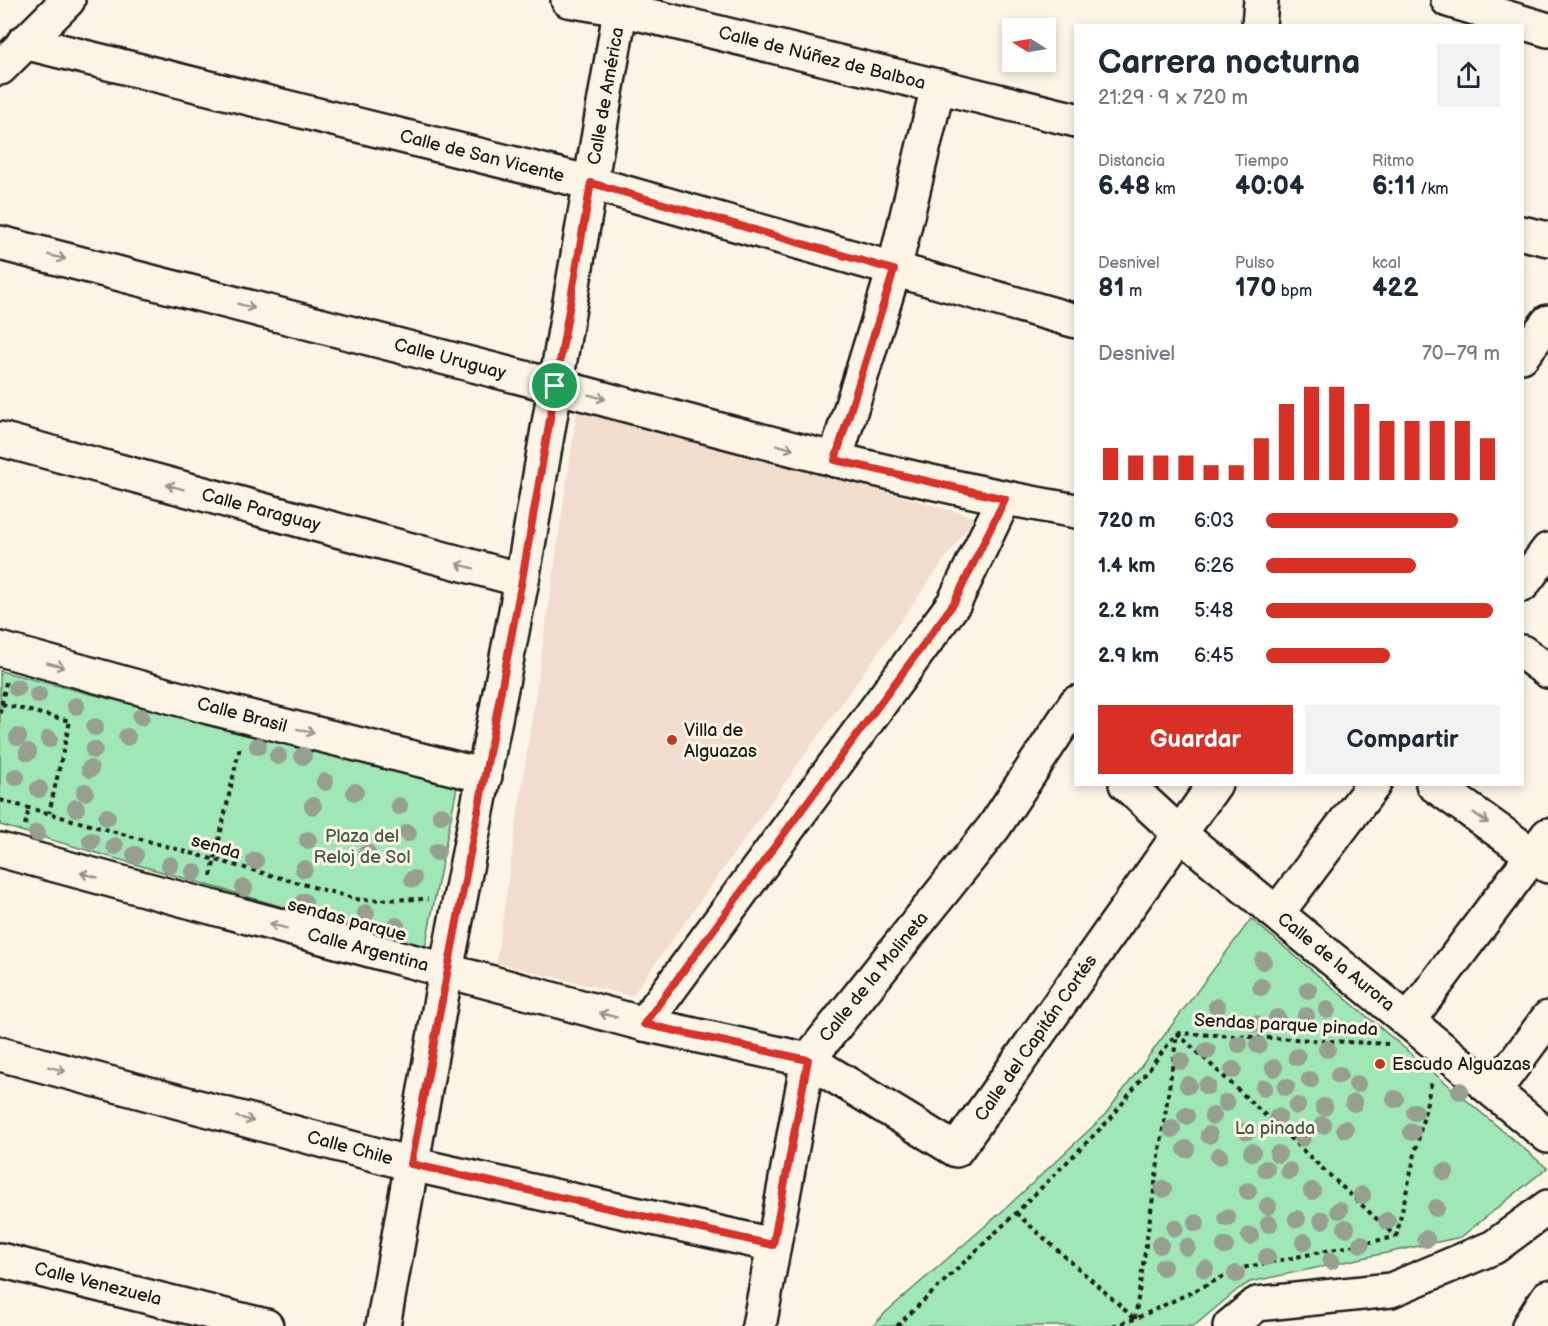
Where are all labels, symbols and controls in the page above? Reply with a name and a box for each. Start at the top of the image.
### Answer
north arrow [1002,18,1056,72]
map controls [1002,18,1056,72]
street label: Calle de Núñez de Balboa [716,22,928,94]
street label: Calle de América [584,26,628,166]
text: Carrera nocturna [1098,43,1360,83]
button: share [1437,44,1500,107]
text: 21:29 · 9 × 720 m [1098,86,1248,110]
street label: Calle de San Vicente [398,125,567,187]
text: Distancia [1098,152,1165,171]
text: Tiempo [1235,152,1289,171]
text: Ritmo [1372,152,1414,171]
text: 6.48 [1098,171,1150,202]
text: 40:04 [1235,171,1304,202]
text: 6:11 [1372,171,1416,202]
text: km [1150,180,1176,199]
text: /km [1416,180,1449,199]
one-way arrow [47,251,66,263]
text: Desnivel [1098,254,1160,273]
text: Pulso [1235,254,1275,273]
text: kcal [1372,254,1401,273]
text: 81 [1098,273,1125,304]
text: 170 [1235,273,1277,304]
text: 422 [1372,273,1418,304]
text: m [1125,282,1142,301]
text: bpm [1277,282,1312,301]
one-way arrow [236,300,255,312]
street label: Calle Uruguay [392,334,509,384]
text: Desnivel [1098,342,1175,366]
text: 70–79 m [1422,342,1500,366]
pin [529,360,580,411]
icon: arrive [538,369,571,402]
one-way arrow [587,392,606,403]
one-way arrow [776,442,795,453]
one-way arrow [166,481,185,492]
street label: Calle Paraguay [199,484,324,536]
text: 720 m [1098,509,1156,533]
text: 6:03 [1194,509,1234,533]
text: 1.4 km [1098,554,1156,578]
text: 6:26 [1194,554,1234,578]
one-way arrow [456,559,475,571]
text: 2.2 km [1098,599,1159,623]
text: 5:48 [1194,599,1233,623]
text: 2.9 km [1098,644,1159,668]
text: 6:45 [1194,644,1234,668]
one-way arrow [46,659,65,671]
street label: Calle Brasil [195,693,289,737]
button: Guardar [1098,705,1293,774]
button: Compartir [1305,705,1500,774]
place label: Villa de Alguazas [684,720,757,762]
one-way arrow [296,726,315,738]
marker: Villa de Alguazas [665,733,679,747]
one-way arrow [1472,812,1489,824]
park label: Plaza del Reloj de Sol [314,826,410,868]
street label: senda [189,830,243,864]
one-way arrow [80,868,99,880]
street label: sendas parque [285,894,409,946]
street label: Calle de la Molineta [815,908,933,1046]
street label: Calle de la Aurora [1273,908,1399,1016]
one-way arrow [268,919,287,931]
street label: Calle Argentina [305,924,431,976]
street label: Calle del Capitán Cortés [970,951,1102,1125]
one-way arrow [599,1008,618,1020]
street label: Sendas parque pinada [1193,1010,1379,1040]
place label: Escudo Alguazas [1392,1054,1531,1075]
marker: Escudo Alguazas [1373,1057,1387,1071]
one-way arrow [47,1064,66,1076]
one-way arrow [235,1114,254,1126]
park label: La pinada [1235,1118,1315,1139]
street label: Calle Chile [305,1126,396,1170]
street label: Calle Venezuela [32,1258,164,1310]

